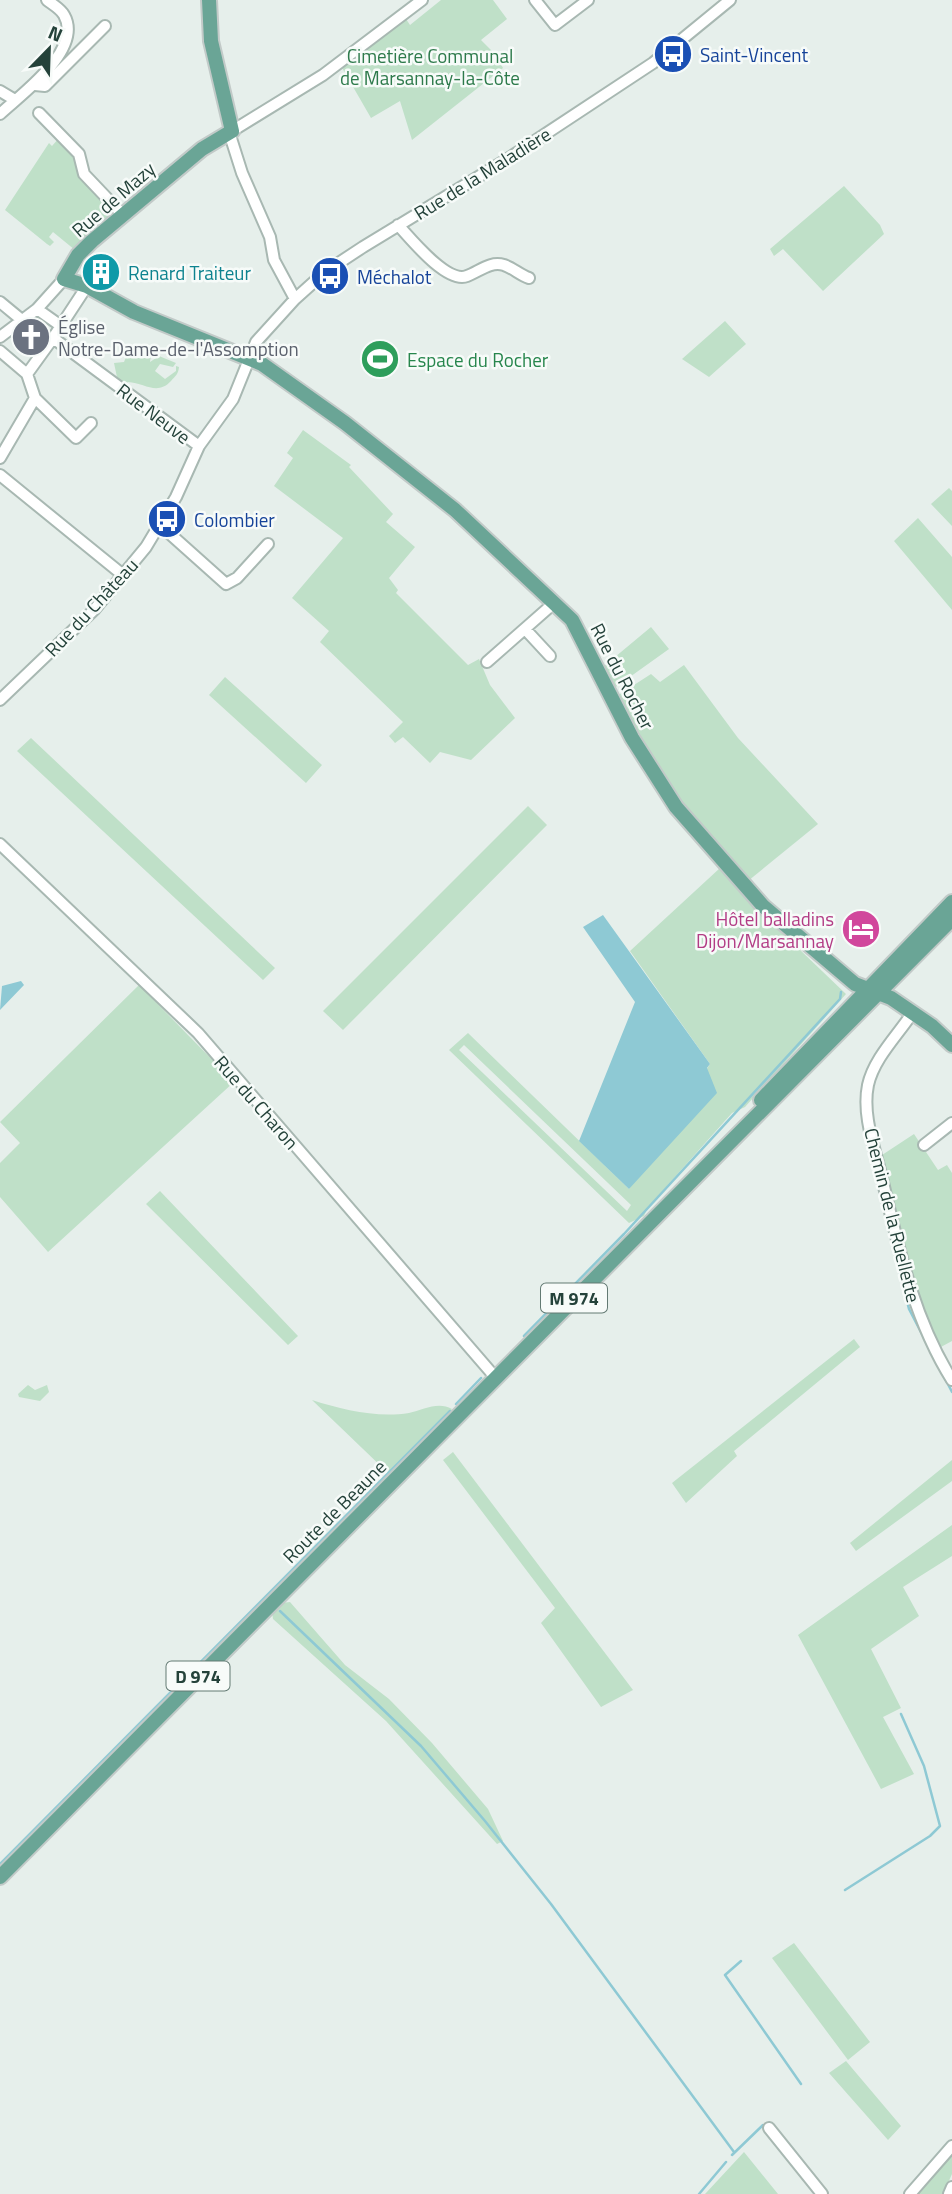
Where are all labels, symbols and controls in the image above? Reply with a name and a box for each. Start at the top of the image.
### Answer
north arrow [14,14,84,84]
text: N [44,17,68,49]
bus stop icon: Saint-Vincent [652,33,694,75]
place label: Saint-Vincent [700,40,808,69]
park label: Cimetière Communal de Marsannay-la-Côte [340,41,520,92]
street label: Rue de la Maladière [408,119,556,227]
street label: Rue de Mazy [65,154,161,244]
building icon: Renard Traiteur [80,251,122,293]
bus stop icon: Méchalot [309,255,351,297]
place label: Renard Traiteur [128,258,251,287]
place label: Méchalot [357,262,432,291]
place label: Église Notre-Dame-de-l'Assomption [58,312,299,363]
church icon: Église Notre-Dame-de-l'Assomption [10,316,52,358]
sports icon: Espace du Rocher [359,338,401,380]
place label: Espace du Rocher [407,345,549,374]
street label: Rue Neuve [111,375,197,451]
bus stop icon: Colombier [146,498,188,540]
place label: Colombier [194,505,275,534]
street label: Rue du Château [38,551,144,663]
street label: Rue du Rocher [584,618,662,735]
place label: Hôtel balladins Dijon/Marsannay [696,904,834,955]
hotel icon: Hôtel balladins Dijon/Marsannay [840,908,882,950]
street label: Rue du Charon [208,1049,306,1155]
street label: Chemin de la Ruellette [857,1125,929,1305]
road number: M 974 [541,1283,607,1312]
street label: Route de Beaune [275,1452,393,1570]
road number: D 974 [166,1661,230,1690]

